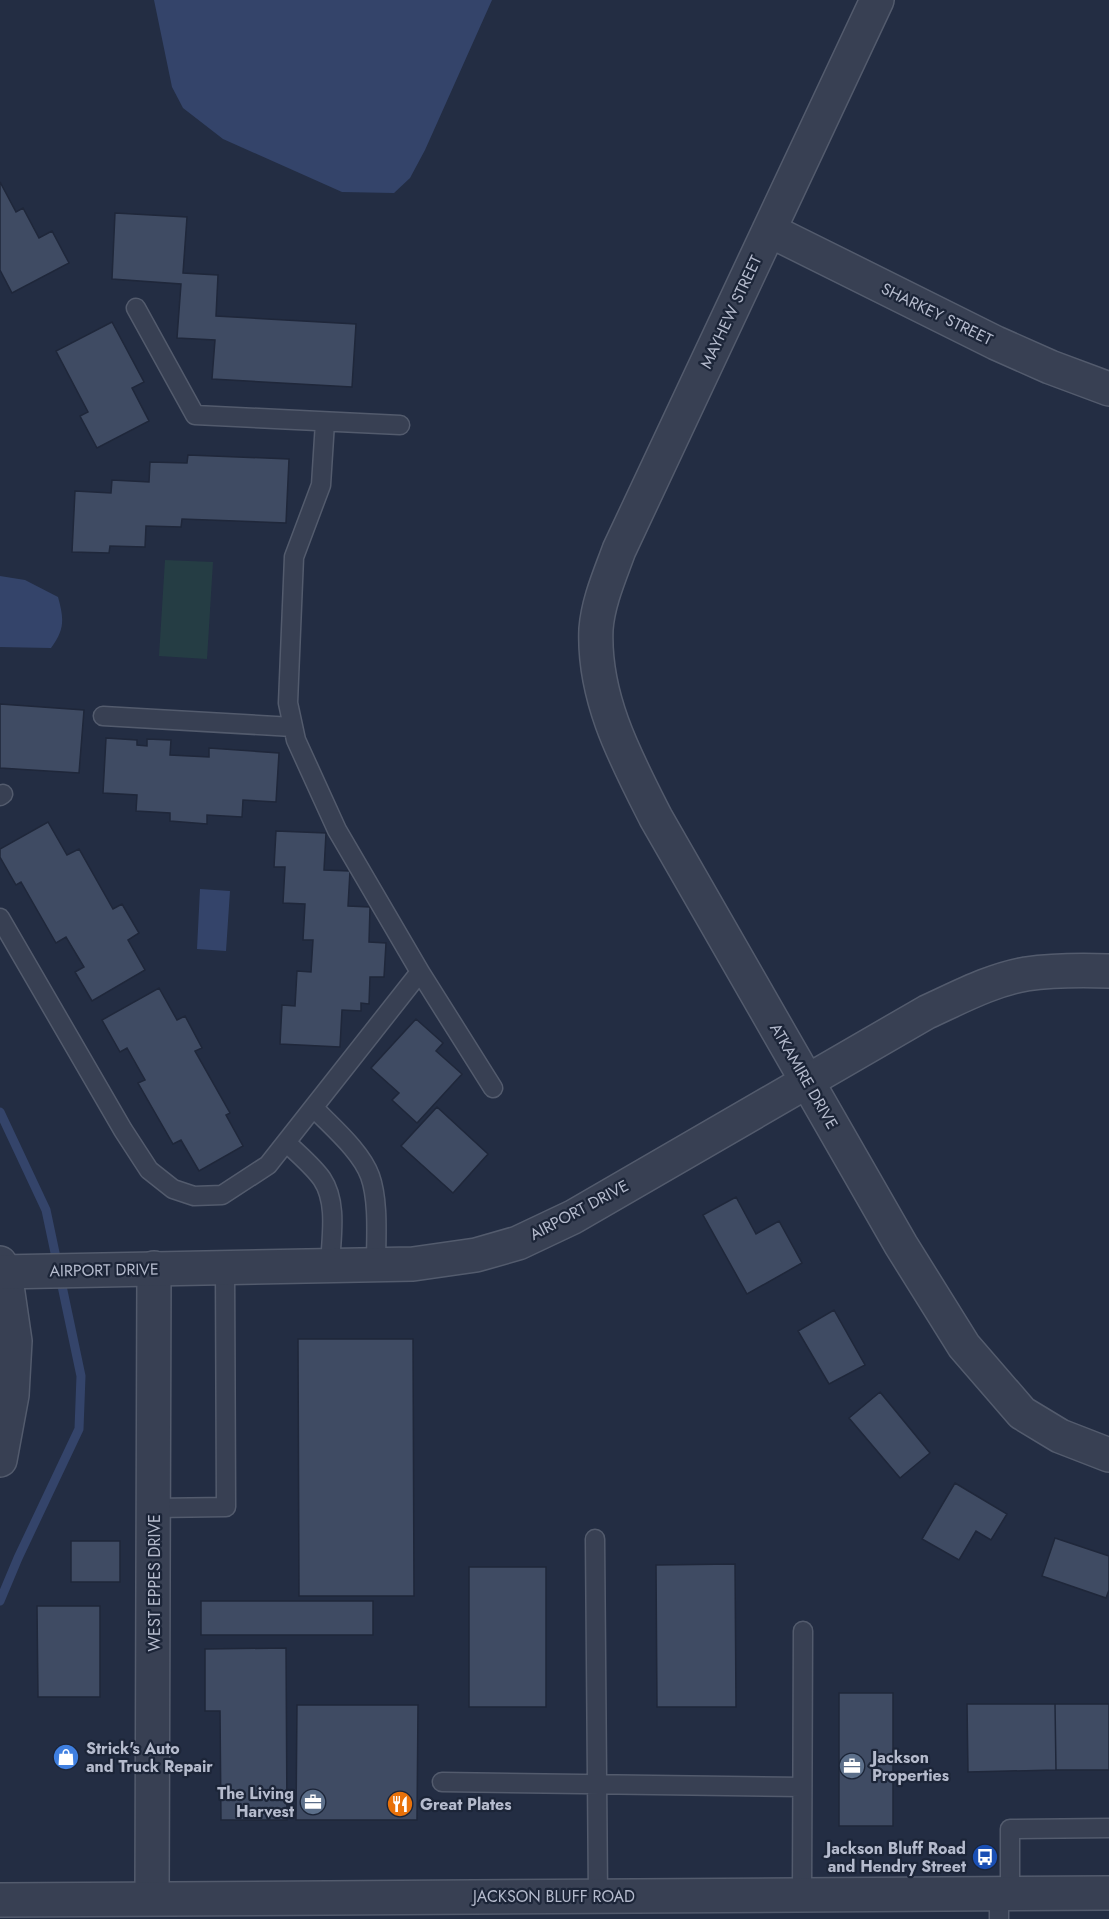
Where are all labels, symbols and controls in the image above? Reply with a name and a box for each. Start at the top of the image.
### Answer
street label: MAYHEW STREET [695,251,768,372]
street label: SHARKEY STREET [877,277,997,351]
street label: ATKAMIRE DRIVE [764,1019,844,1133]
street label: AIRPORT DRIVE [525,1174,633,1246]
street label: AIRPORT DRIVE [49,1258,159,1282]
street label: WEST EPPES DRIVE [143,1514,166,1652]
place label: Strick's Auto and Truck Repair [86,1737,213,1778]
shop icon: Strick's Auto and Truck Repair [51,1742,81,1772]
place label: Jackson Properties [869,1746,949,1787]
office icon: Jackson Properties [837,1751,867,1781]
place label: The Living Harvest [217,1782,295,1823]
office icon: The Living Harvest [298,1787,328,1817]
restaurant icon: Great Plates [385,1789,415,1819]
place label: Great Plates [420,1793,512,1816]
place label: Jackson Bluff Road and Hendry Street [823,1837,967,1878]
bus stop icon: Jackson Bluff Road and Hendry Street [970,1842,1000,1872]
street label: JACKSON BLUFF ROAD [471,1885,635,1908]

